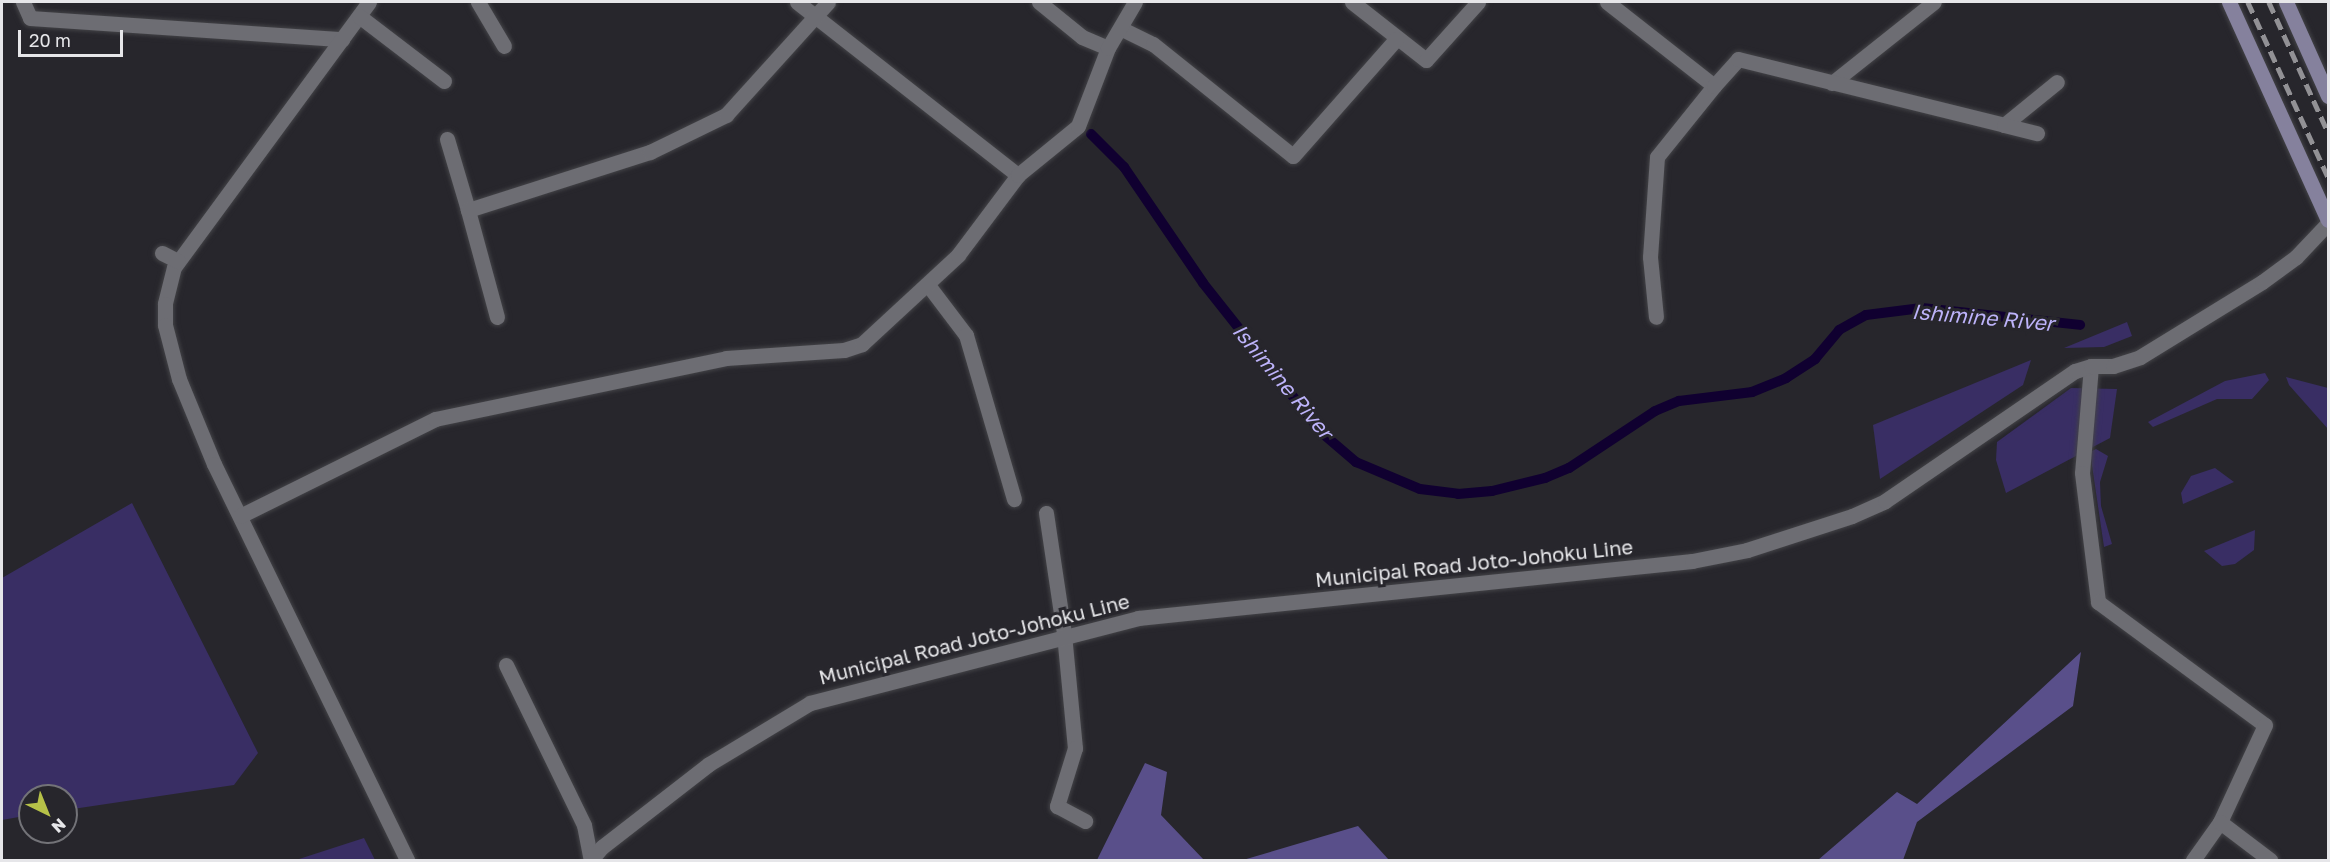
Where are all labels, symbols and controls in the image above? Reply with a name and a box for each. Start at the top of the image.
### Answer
scale bar [21,18,126,56]
text: 20 m [29,29,71,51]
water label: Ishimine River [1911,298,2055,336]
water label: Ishimine River [1228,318,1338,444]
street label: Municipal Road Joto-Johoku Line [1314,534,1634,592]
street label: Municipal Road Joto-Johoku Line [816,589,1132,689]
north arrow [18,784,78,844]
text: N [48,814,70,837]

